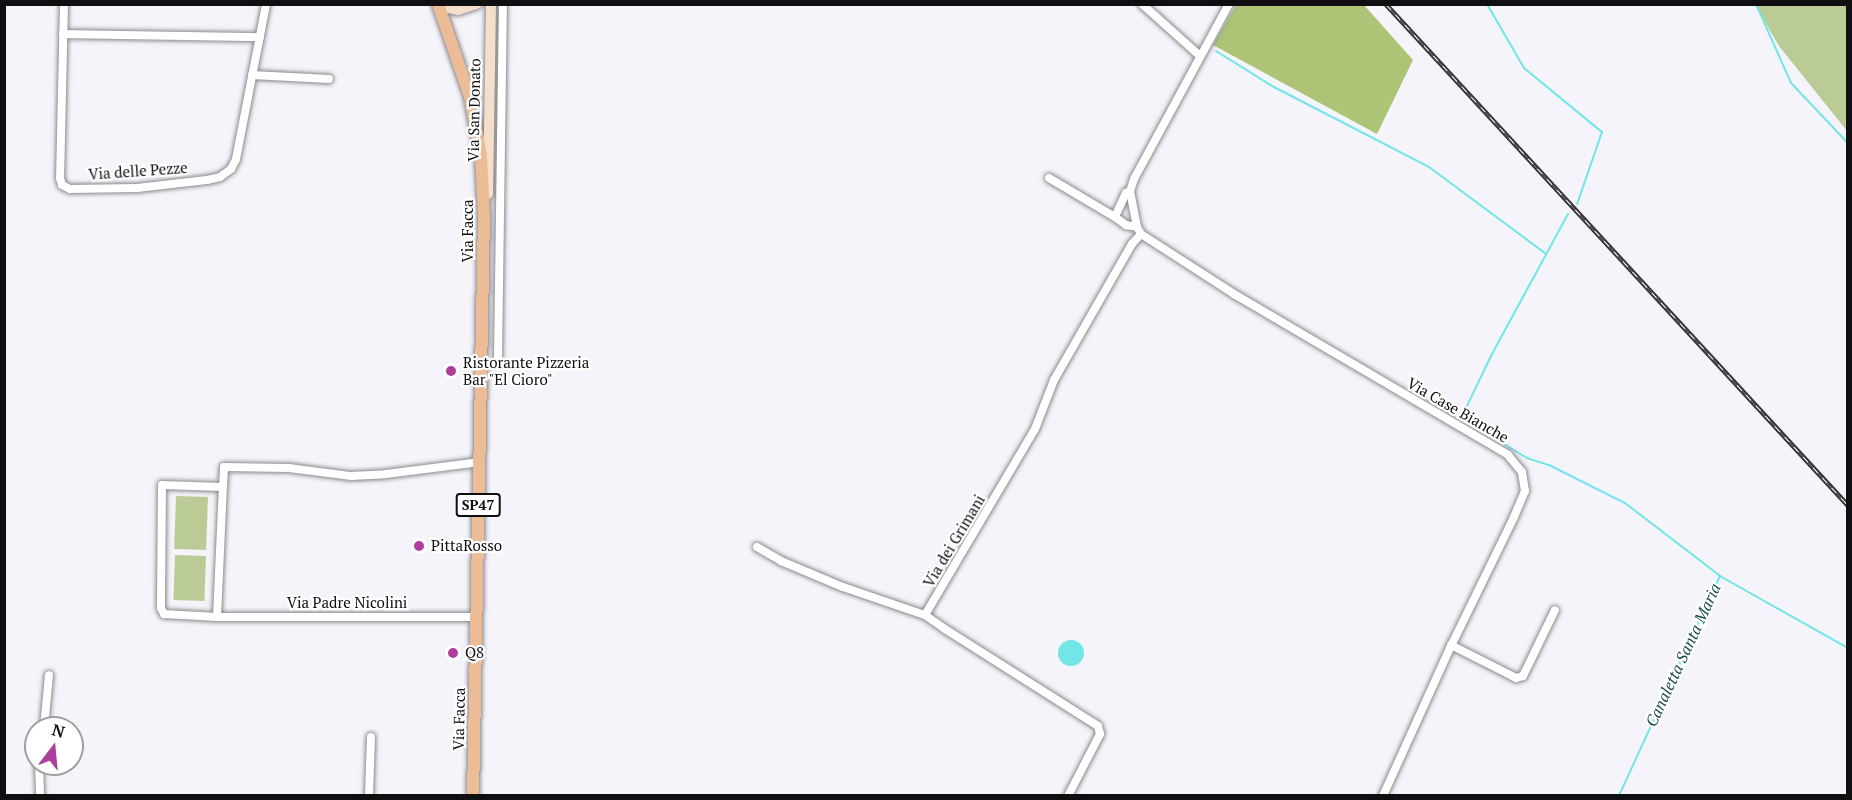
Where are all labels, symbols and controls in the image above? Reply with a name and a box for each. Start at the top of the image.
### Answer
street label: Via San Donato [464,58,484,162]
street label: Via delle Pezze [88,159,188,183]
street label: Via Facca [459,199,477,263]
place label: Ristorante Pizzeria Bar "El Cioro" [463,353,589,388]
marker: Ristorante Pizzeria Bar "El Cioro" [444,364,458,378]
street label: Via Case Bianche [1404,374,1512,446]
street label: Via dei Grimani [919,492,989,590]
road number: SP47 [456,494,500,516]
place label: PittaRosso [431,537,502,555]
marker: PittaRosso [412,539,426,553]
water label: Canaletta Santa Maria [1641,580,1725,730]
street label: Via Padre Nicolini [287,594,407,612]
place label: Q8 [465,644,484,662]
marker: Q8 [446,646,460,660]
street label: Via Facca [449,687,469,751]
north arrow [24,716,84,776]
text: N [50,718,67,743]

